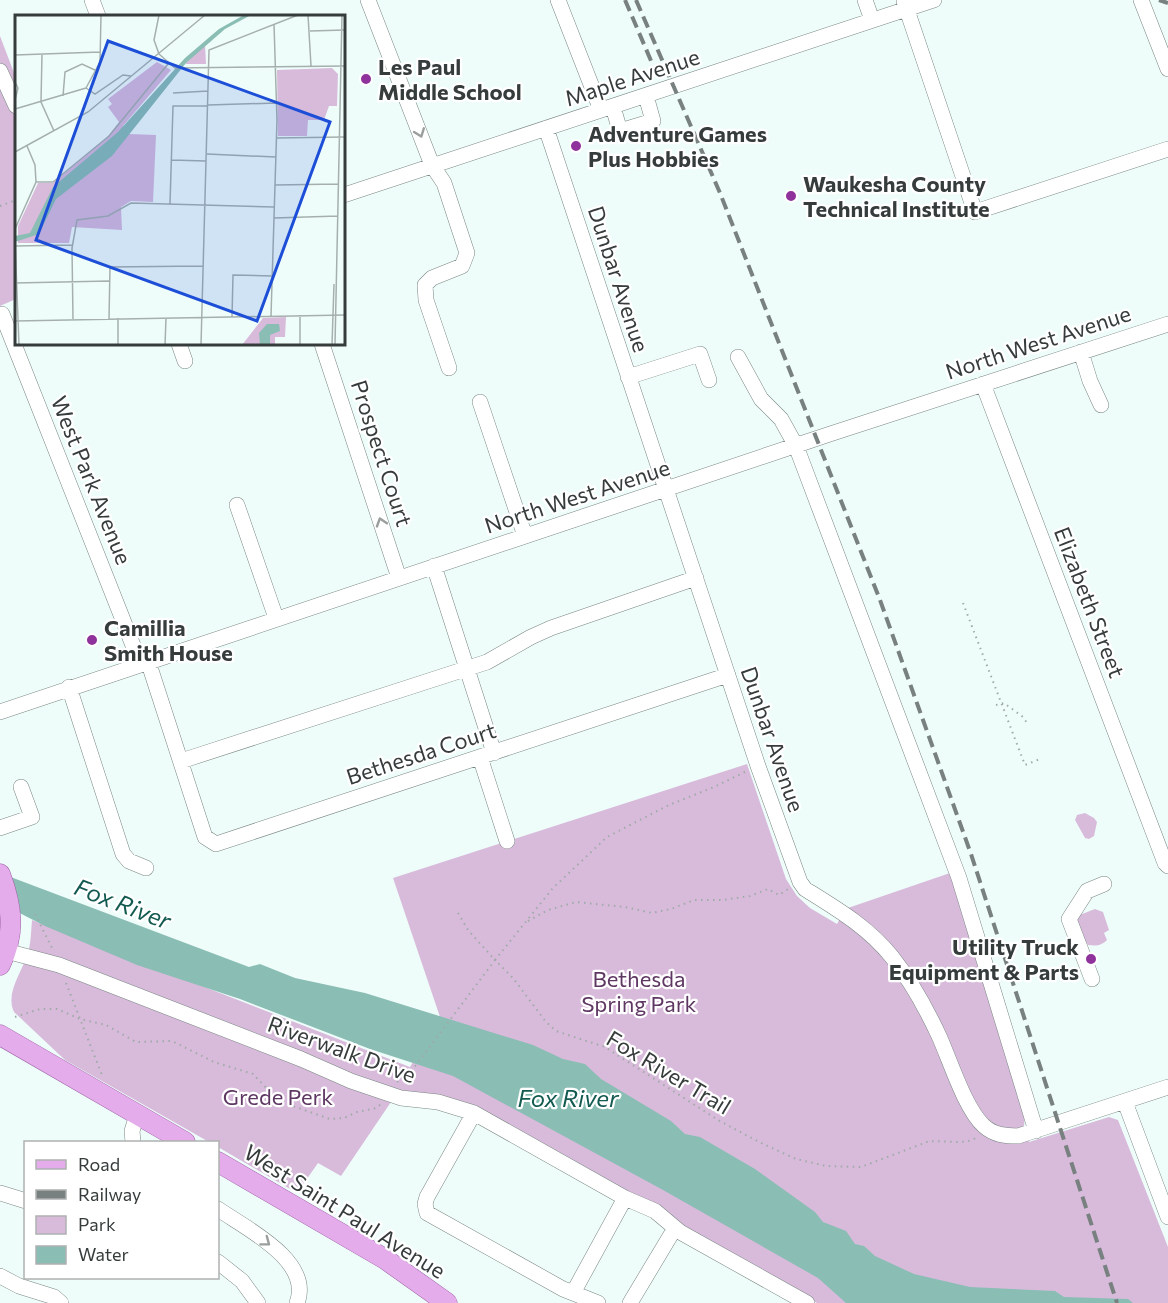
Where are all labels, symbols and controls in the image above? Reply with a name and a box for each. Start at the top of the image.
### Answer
inset map [15,15,345,345]
street label: Maple Avenue [561,43,703,111]
place label: Les Paul Middle School [378,53,522,105]
marker: Les Paul Middle School [359,72,373,86]
place label: Adventure Games Plus Hobbies [588,120,767,172]
one-way arrow [413,127,425,138]
marker: Adventure Games Plus Hobbies [569,139,583,153]
place label: Waukesha County Technical Institute [803,170,990,222]
marker: Waukesha County Technical Institute [784,189,798,203]
street label: Dunbar Avenue [583,203,655,355]
street label: North West Avenue [942,299,1134,385]
street label: Prospect Court [346,376,418,530]
street label: West Park Avenue [46,392,138,568]
street label: North West Avenue [481,453,673,539]
one-way arrow [376,517,388,528]
street label: Elizabeth Street [1049,523,1131,681]
place label: Camillia Smith House [104,614,233,666]
marker: Camillia Smith House [85,633,99,647]
street label: Dunbar Avenue [735,663,811,815]
street label: Bethesda Court [343,716,499,790]
water label: Fox River [71,871,177,935]
place label: Utility Truck Equipment & Parts [889,933,1079,985]
marker: Utility Truck Equipment & Parts [1084,952,1098,966]
park label: Bethesda Spring Park [581,965,697,1017]
street label: Riverwalk Drive [264,1010,420,1088]
street label: Fox River Trail [602,1024,736,1120]
park label: Grede Perk [223,1083,333,1110]
water label: Fox River [517,1083,620,1112]
street label: West Saint Paul Avenue [239,1138,451,1284]
legend [24,1141,219,1279]
text: Road [78,1153,120,1175]
text: Railway [78,1183,141,1205]
text: Park [78,1213,116,1235]
one-way arrow [259,1235,270,1246]
text: Water [78,1243,129,1265]

